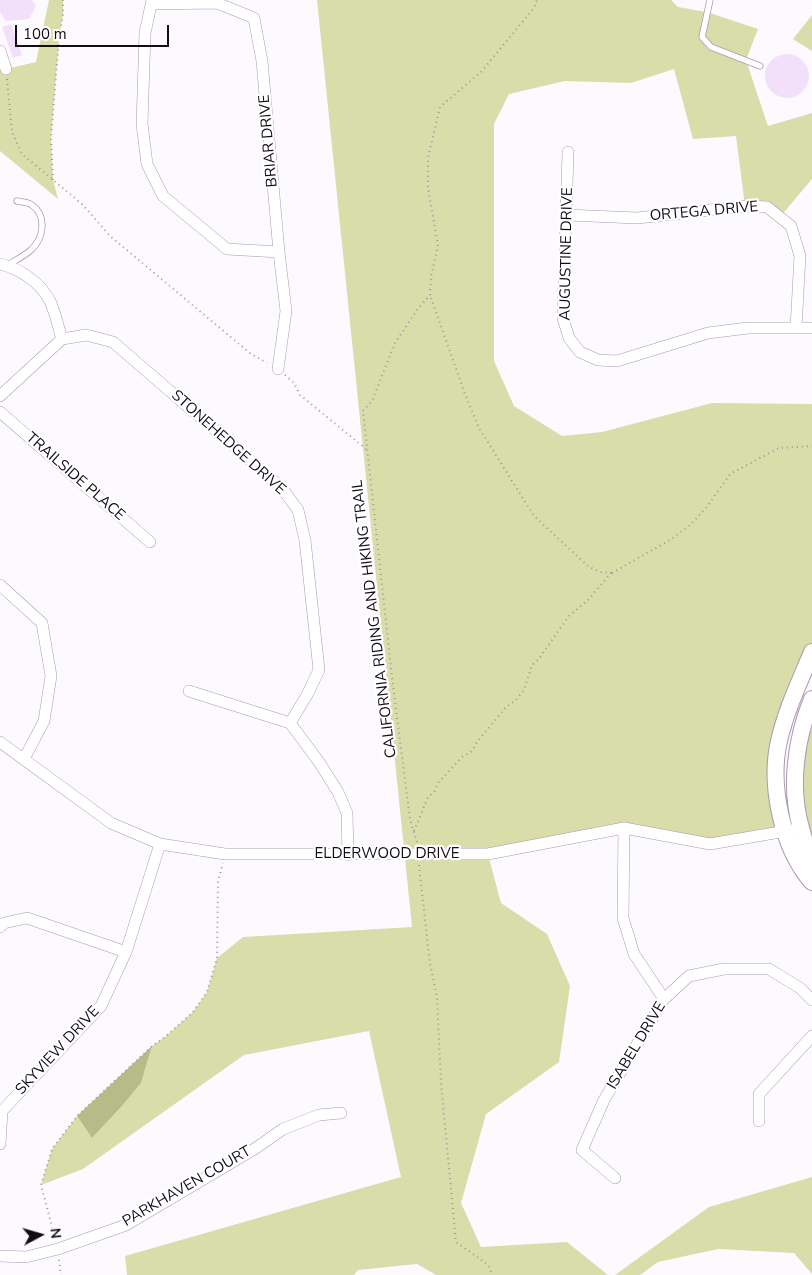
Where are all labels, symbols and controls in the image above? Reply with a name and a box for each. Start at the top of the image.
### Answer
scale bar [18,15,171,47]
text: 100 m [23,24,67,44]
street label: BRIAR DRIVE [256,94,282,188]
street label: AUGUSTINE DRIVE [557,187,577,321]
street label: ORTEGA DRIVE [649,198,759,226]
street label: STONEHEDGE DRIVE [167,387,289,499]
street label: TRAILSIDE PLACE [22,429,128,525]
street label: CALIFORNIA RIDING AND HIKING TRAIL [349,479,401,759]
street label: ELDERWOOD DRIVE [315,845,459,863]
street label: ISABEL DRIVE [604,999,670,1093]
street label: SKYVIEW DRIVE [12,1003,104,1099]
street label: PARKHAVEN COURT [120,1143,254,1231]
north arrow [15,1210,65,1260]
text: N [45,1227,65,1240]

